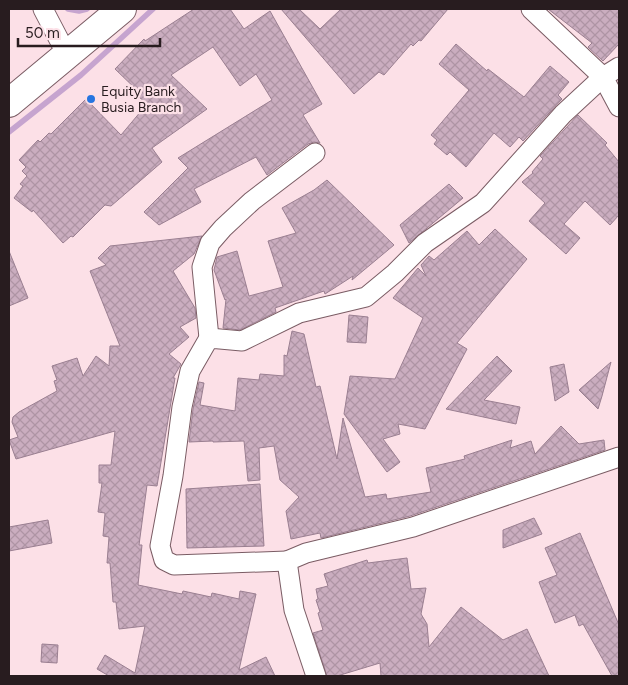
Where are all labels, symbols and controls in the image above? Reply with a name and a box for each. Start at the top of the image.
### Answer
scale bar [18,15,160,47]
text: 50 m [25,24,60,42]
place label: Equity Bank Busia Branch [101,83,182,116]
marker: Equity Bank Busia Branch [85,93,97,105]

